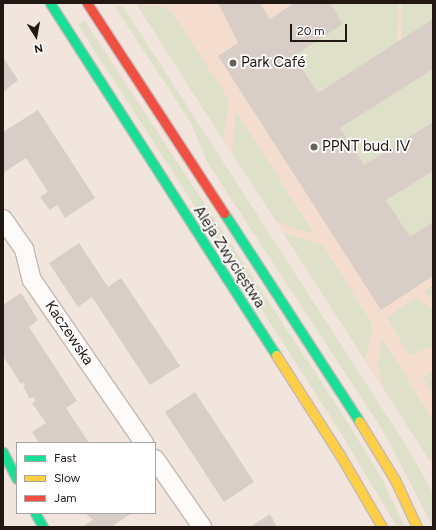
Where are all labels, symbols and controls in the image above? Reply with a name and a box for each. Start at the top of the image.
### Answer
north arrow [16,16,56,56]
scale bar [292,16,349,42]
text: 20 m [297,24,325,38]
text: N [33,41,44,55]
place label: Park Café [241,54,305,72]
marker: Park Café [228,58,238,68]
place label: PPNT bud. IV [322,138,410,156]
marker: PPNT bud. IV [309,142,319,152]
street label: Aleja Zwycięstwa [189,203,269,311]
street label: Kaczewska [41,297,97,369]
legend [16,442,156,514]
text: Fast [54,451,77,465]
text: Slow [54,471,80,485]
text: Jam [54,491,77,505]

